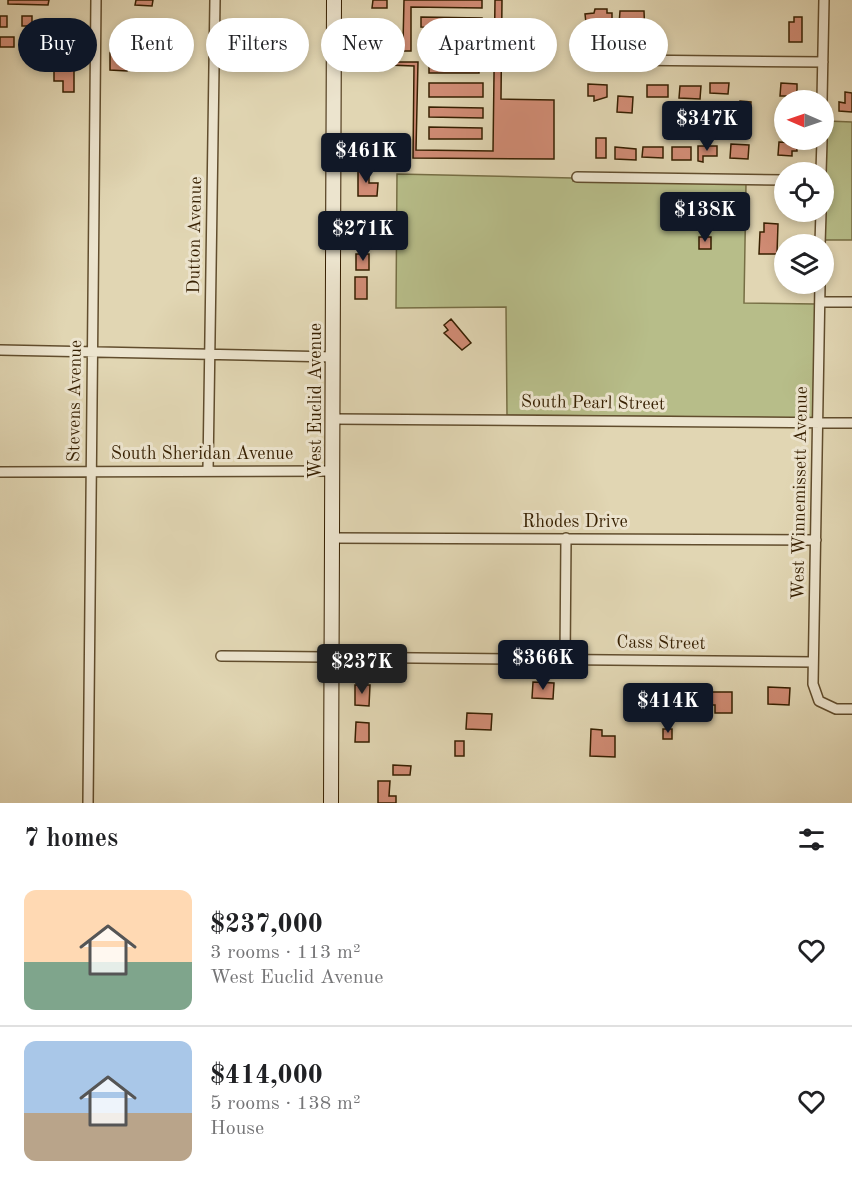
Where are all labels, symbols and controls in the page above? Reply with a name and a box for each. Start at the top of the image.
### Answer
chip: Buy [18,18,97,72]
chip: Rent [109,18,194,72]
chip: Filters [206,18,309,72]
chip: New [321,18,405,72]
chip: Apartment [417,18,557,72]
chip: House [569,18,668,72]
north arrow [774,90,834,150]
map controls [774,90,834,294]
pin: $347K [665,101,749,152]
text: $347K [676,110,738,130]
pin: $461K [324,133,408,184]
text: $461K [335,142,397,162]
button: locate [774,162,834,222]
street label: Dutton Avenue [185,176,205,294]
pin: $138K [663,192,747,243]
text: $138K [674,201,736,221]
pin: $271K [321,211,405,262]
text: $271K [332,220,394,240]
button: layers [774,234,834,294]
street label: West Euclid Avenue [307,323,325,479]
street label: Stevens Avenue [65,340,85,462]
street label: West Winnemissett Avenue [789,386,811,600]
street label: South Pearl Street [521,393,665,413]
street label: South Sheridan Avenue [111,445,293,463]
street label: Rhodes Drive [522,513,628,531]
street label: Cass Street [616,633,706,653]
pin: $366K [501,640,585,691]
pin: $237K [320,644,404,695]
text: $366K [512,649,574,669]
text: $237K [331,653,393,673]
pin: $414K [626,683,710,734]
text: $414K [637,692,699,712]
icon: filters [795,823,828,856]
text: 7 homes [24,826,118,852]
text: $237,000 [210,912,323,938]
icon: home [72,914,144,986]
icon: heart [795,934,828,967]
text: 3 rooms · 113 m² [210,943,360,963]
text: West Euclid Avenue [210,968,383,988]
text: $414,000 [210,1063,323,1089]
icon: home [72,1065,144,1137]
icon: heart [795,1085,828,1118]
text: 5 rooms · 138 m² [210,1094,360,1114]
text: House [210,1119,264,1139]

